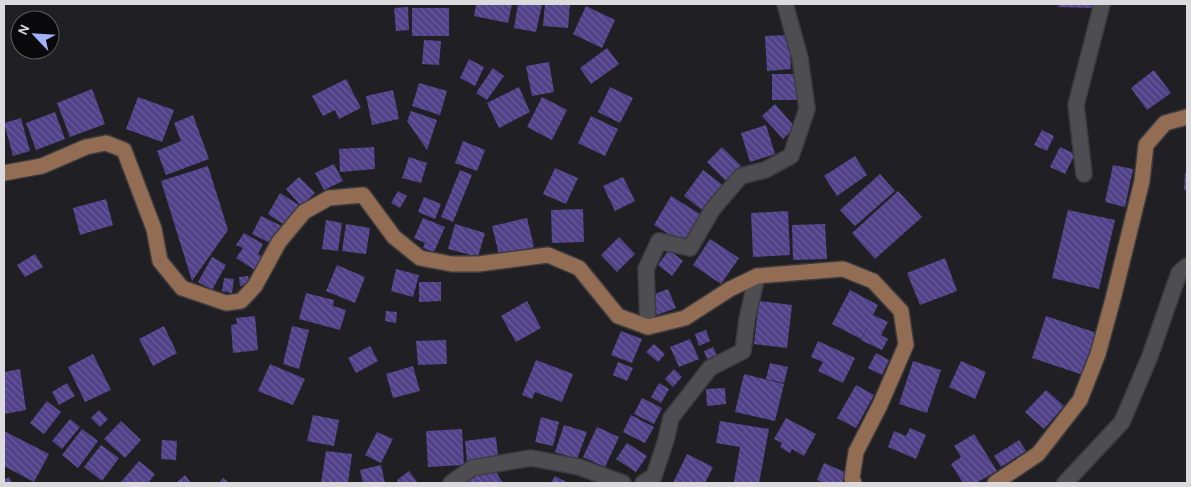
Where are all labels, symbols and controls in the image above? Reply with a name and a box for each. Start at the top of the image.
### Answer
north arrow [10,10,60,60]
text: N [14,22,33,38]

